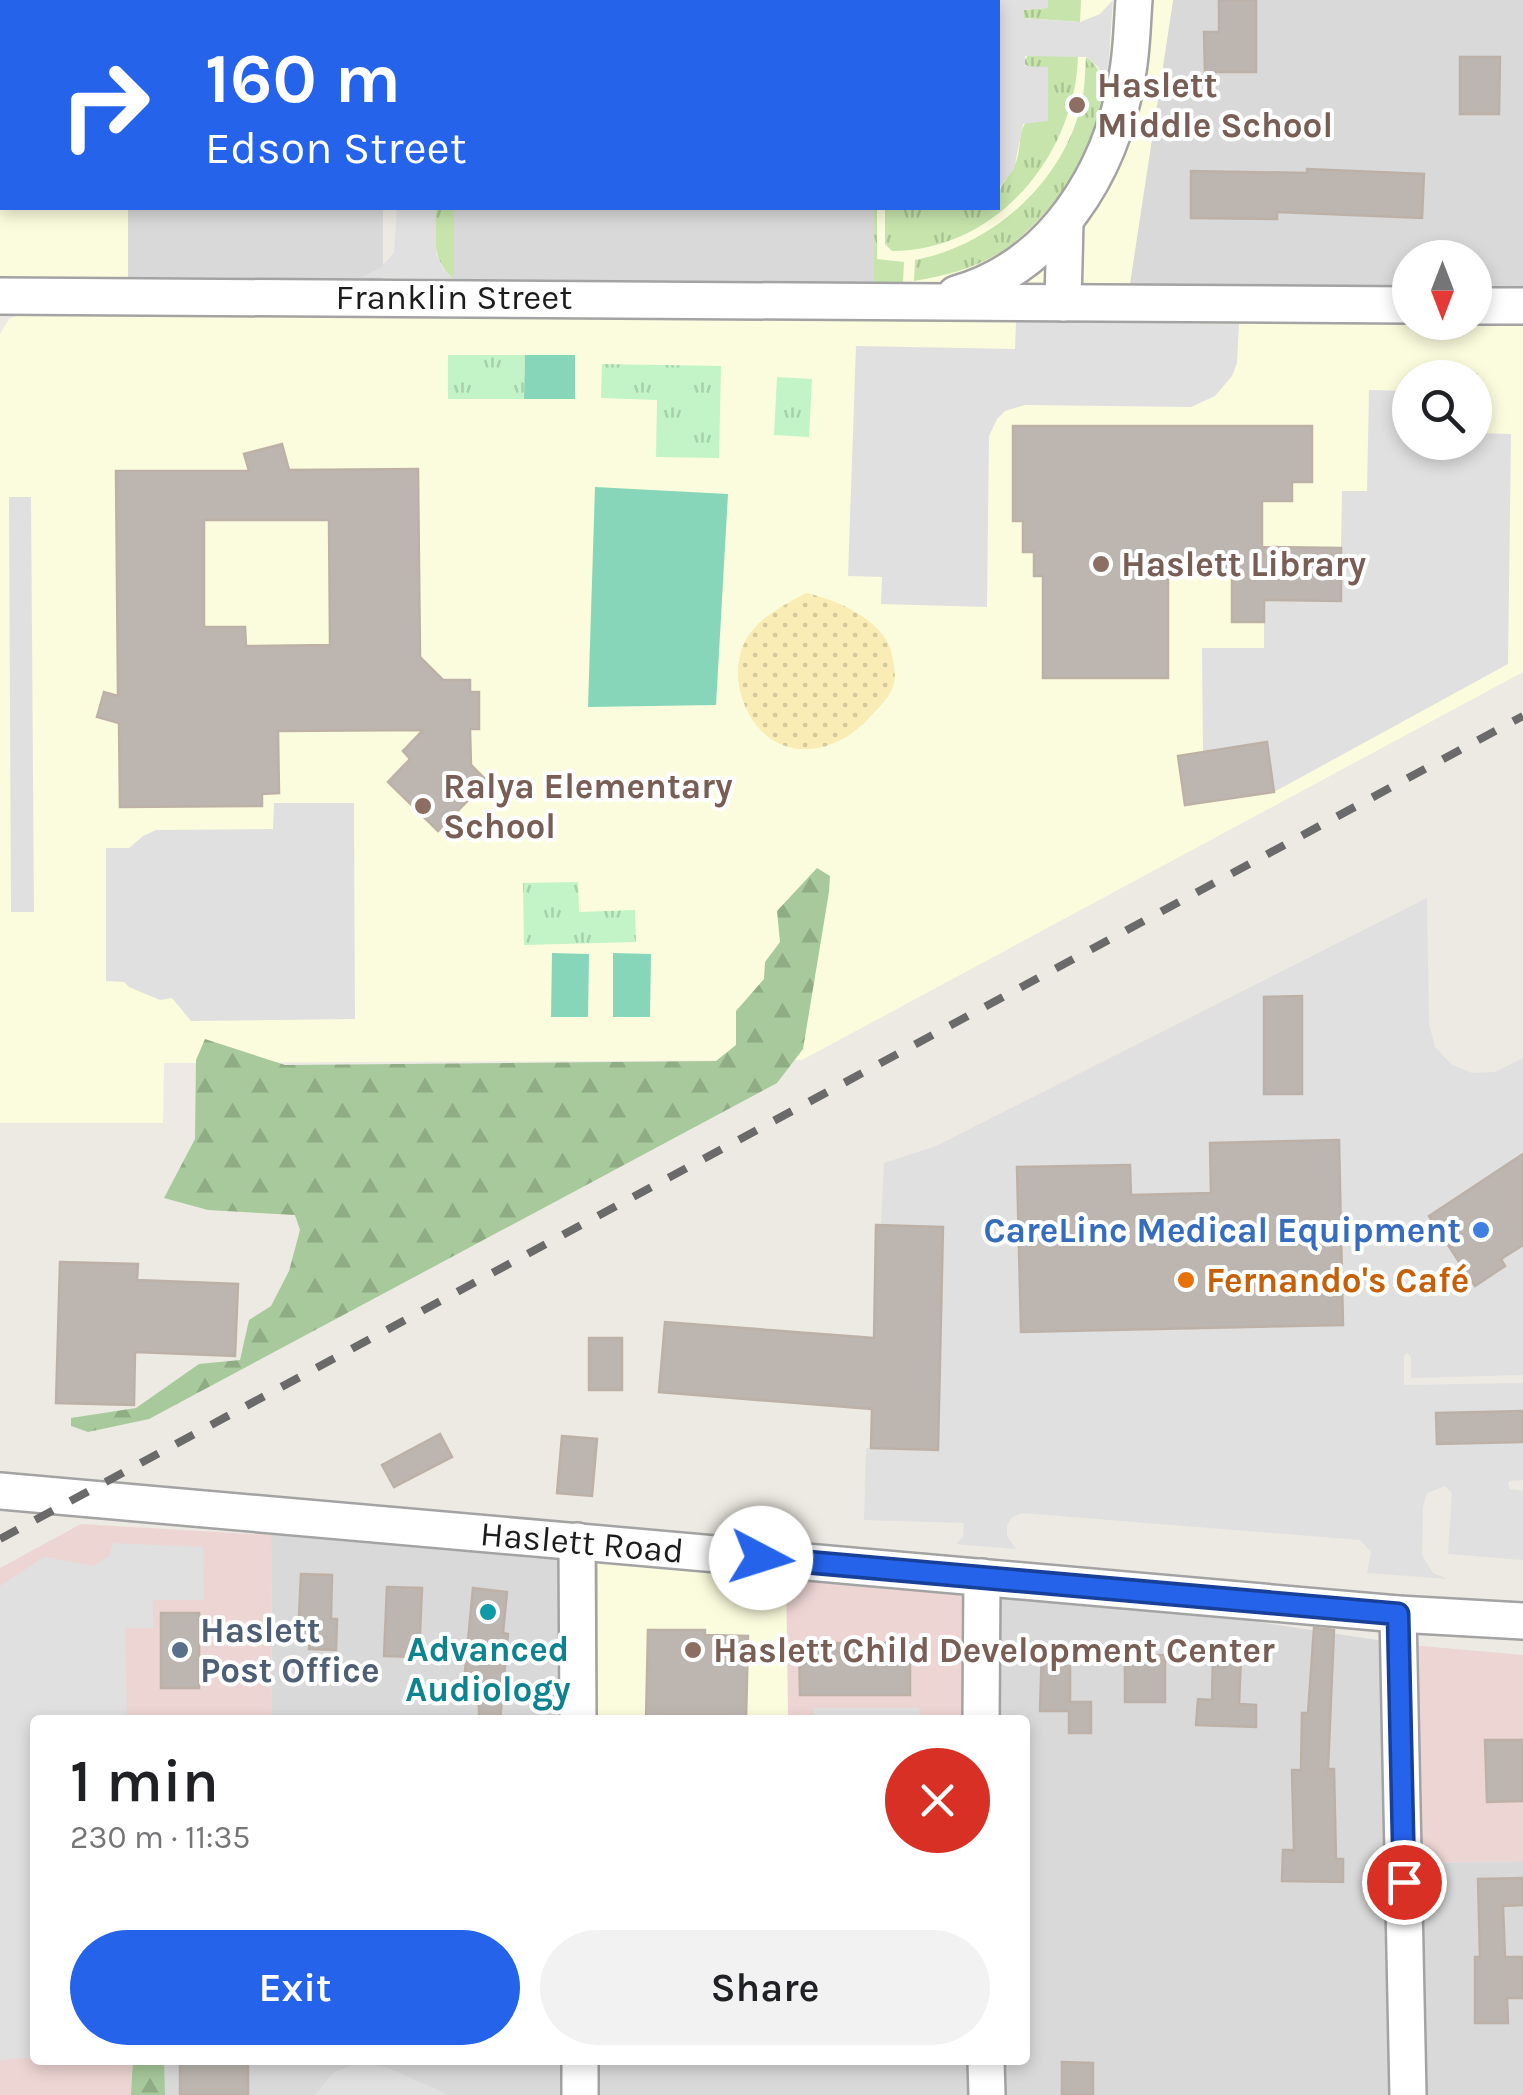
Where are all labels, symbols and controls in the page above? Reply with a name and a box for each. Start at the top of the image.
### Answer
text: 160 m [205,38,401,120]
icon: right [40,40,170,170]
place label: Haslett Middle School [1097,65,1333,146]
marker: Haslett Middle School [1066,94,1088,116]
text: Edson Street [205,122,467,174]
north arrow [1392,240,1492,340]
map controls [1392,240,1492,460]
street label: Franklin Street [336,277,572,318]
button: search [1392,360,1492,460]
place label: Haslett Library [1121,544,1367,586]
marker: Haslett Library [1090,553,1112,575]
place label: Ralya Elementary School [443,766,733,847]
marker: Ralya Elementary School [412,795,434,817]
place label: CareLinc Medical Equipment [983,1210,1461,1252]
marker: CareLinc Medical Equipment [1470,1219,1492,1241]
place label: Fernando's Café [1206,1260,1469,1301]
marker: Fernando's Café [1175,1269,1197,1291]
position arrow [709,1506,813,1610]
street label: Haslett Road [479,1513,685,1572]
marker: Advanced Audiology [477,1601,499,1623]
place label: Haslett Post Office [200,1610,379,1691]
place label: Advanced Audiology [405,1629,571,1711]
place label: Haslett Child Development Center [713,1630,1275,1671]
marker: Haslett Post Office [169,1639,191,1661]
marker: Haslett Child Development Center [682,1639,704,1661]
text: 1 min [70,1746,219,1816]
button: close [885,1748,990,1853]
text: 230 m · 11:35 [70,1819,250,1856]
pin [1362,1840,1447,1925]
icon: arrive [1377,1855,1432,1910]
button: Exit [70,1930,520,2045]
button: Share [540,1930,990,2045]

